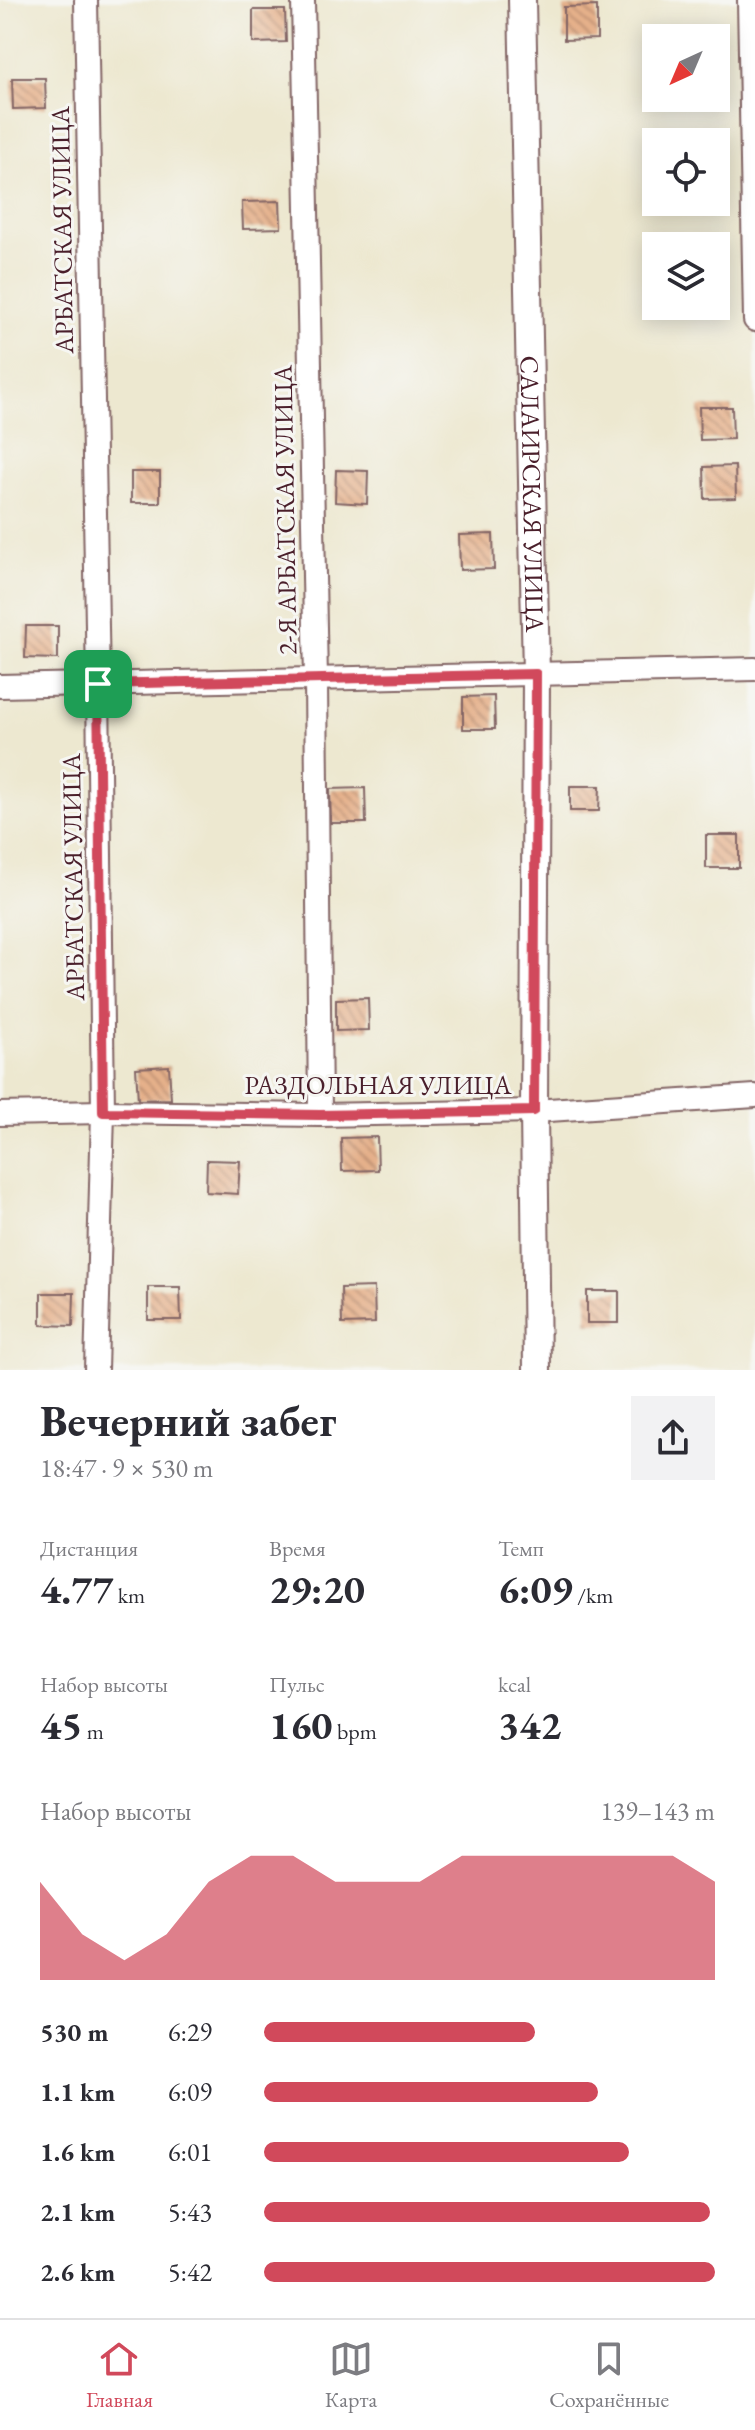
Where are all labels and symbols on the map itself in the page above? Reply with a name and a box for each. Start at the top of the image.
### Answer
north arrow [642,24,730,112]
street label: АРБАТСКАЯ УЛИЦА [43,105,81,355]
street label: САЛАИРСКАЯ УЛИЦА [512,355,552,634]
street label: 2-Я АРБАТСКАЯ УЛИЦА [265,364,305,655]
pin [64,650,132,718]
street label: АРБАТСКАЯ УЛИЦА [54,752,92,1002]
street label: РАЗДОЛЬНАЯ УЛИЦА [244,1068,513,1102]

